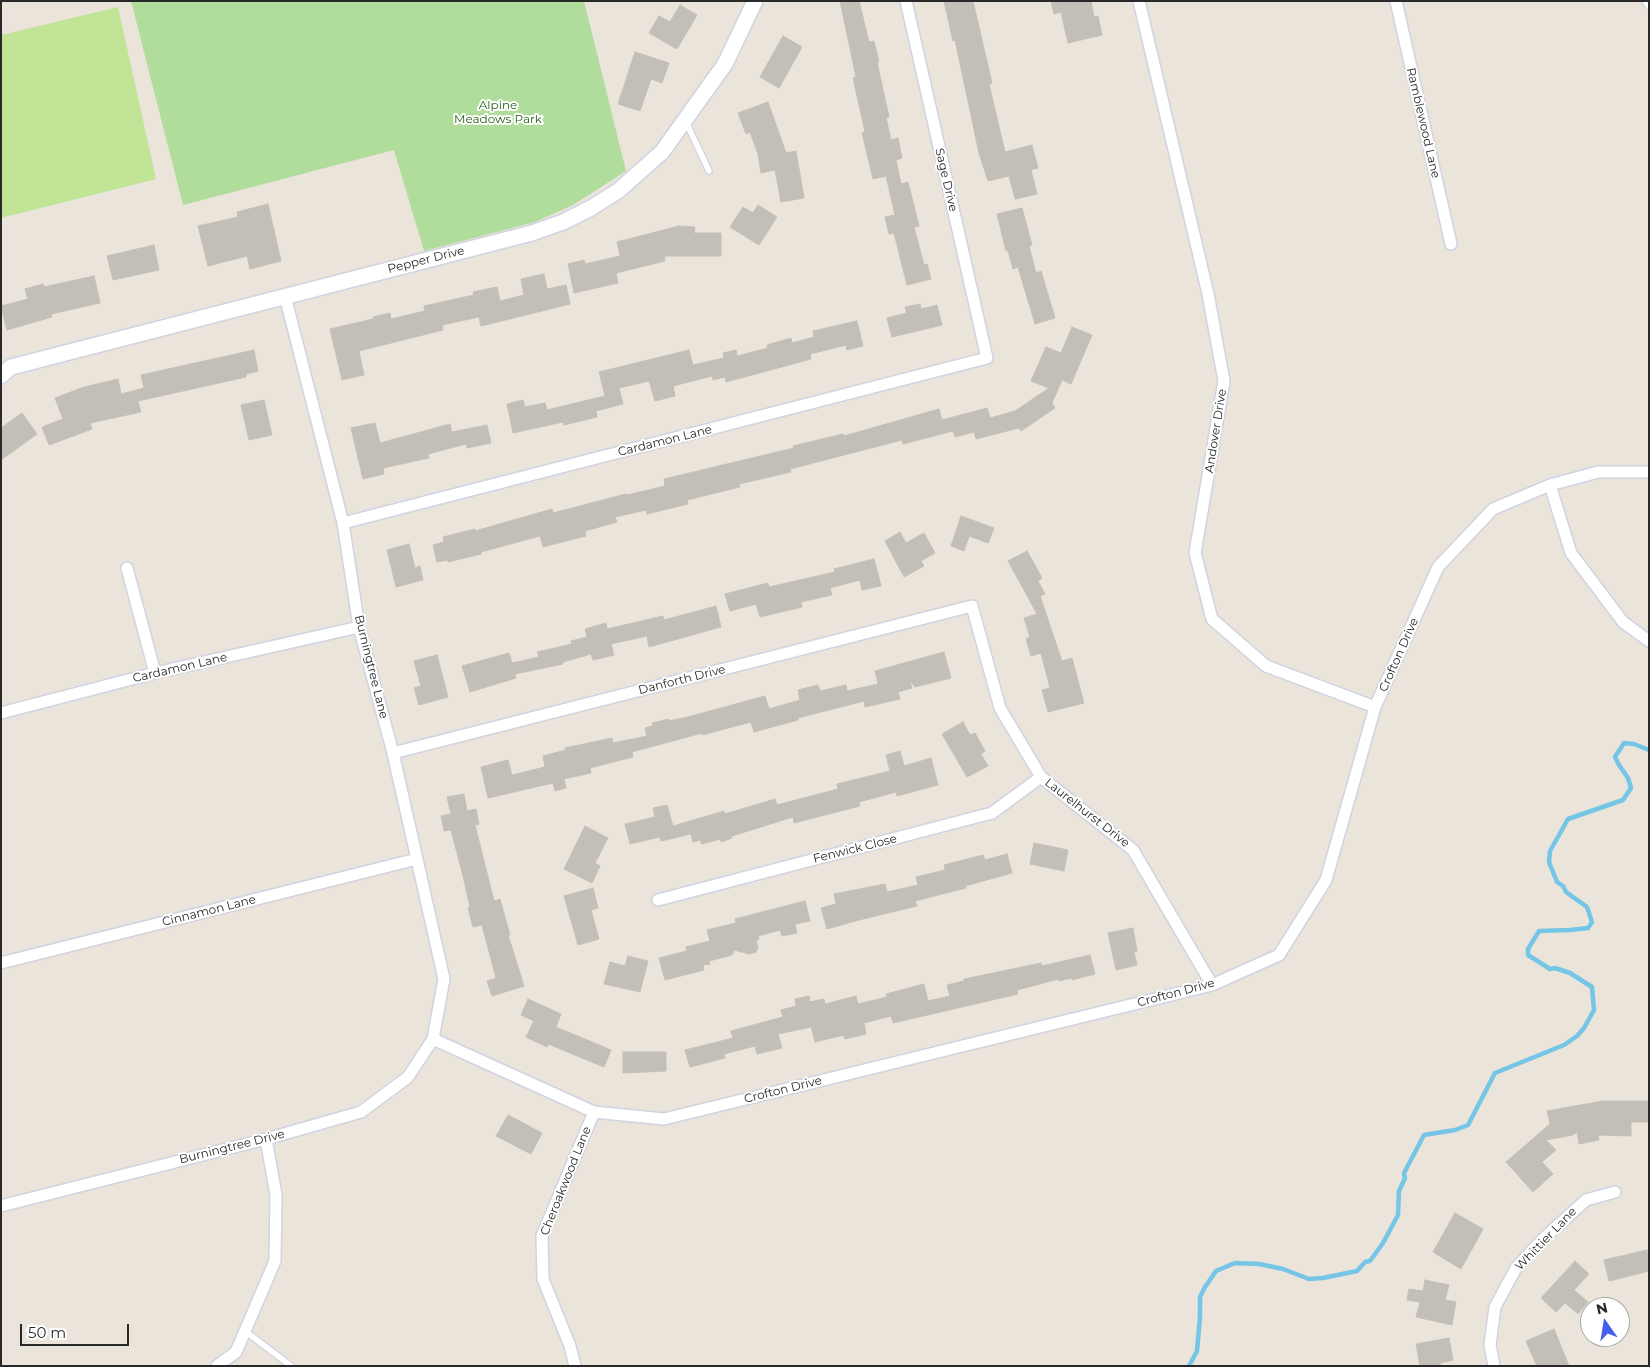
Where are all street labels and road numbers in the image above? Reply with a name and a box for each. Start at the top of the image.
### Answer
street label: Ramblewood Lane [1403,66,1443,180]
street label: Sage Drive [932,147,960,213]
street label: Pepper Drive [386,244,466,276]
street label: Andover Drive [1202,388,1230,474]
street label: Cardamon Lane [616,422,714,460]
street label: Burningtree Lane [351,614,391,720]
street label: Crofton Drive [1376,616,1422,694]
street label: Cardamon Lane [131,650,229,686]
street label: Danforth Drive [637,662,727,698]
street label: Laurelhurst Drive [1042,775,1132,851]
street label: Fenwick Close [812,832,898,866]
street label: Cinnamon Lane [161,892,257,930]
street label: Crofton Drive [1136,976,1216,1010]
street label: Crofton Drive [743,1073,823,1107]
street label: Cheroakwood Lane [538,1124,594,1238]
street label: Burningtree Drive [178,1127,286,1167]
street label: Whittier Lane [1512,1205,1580,1273]

